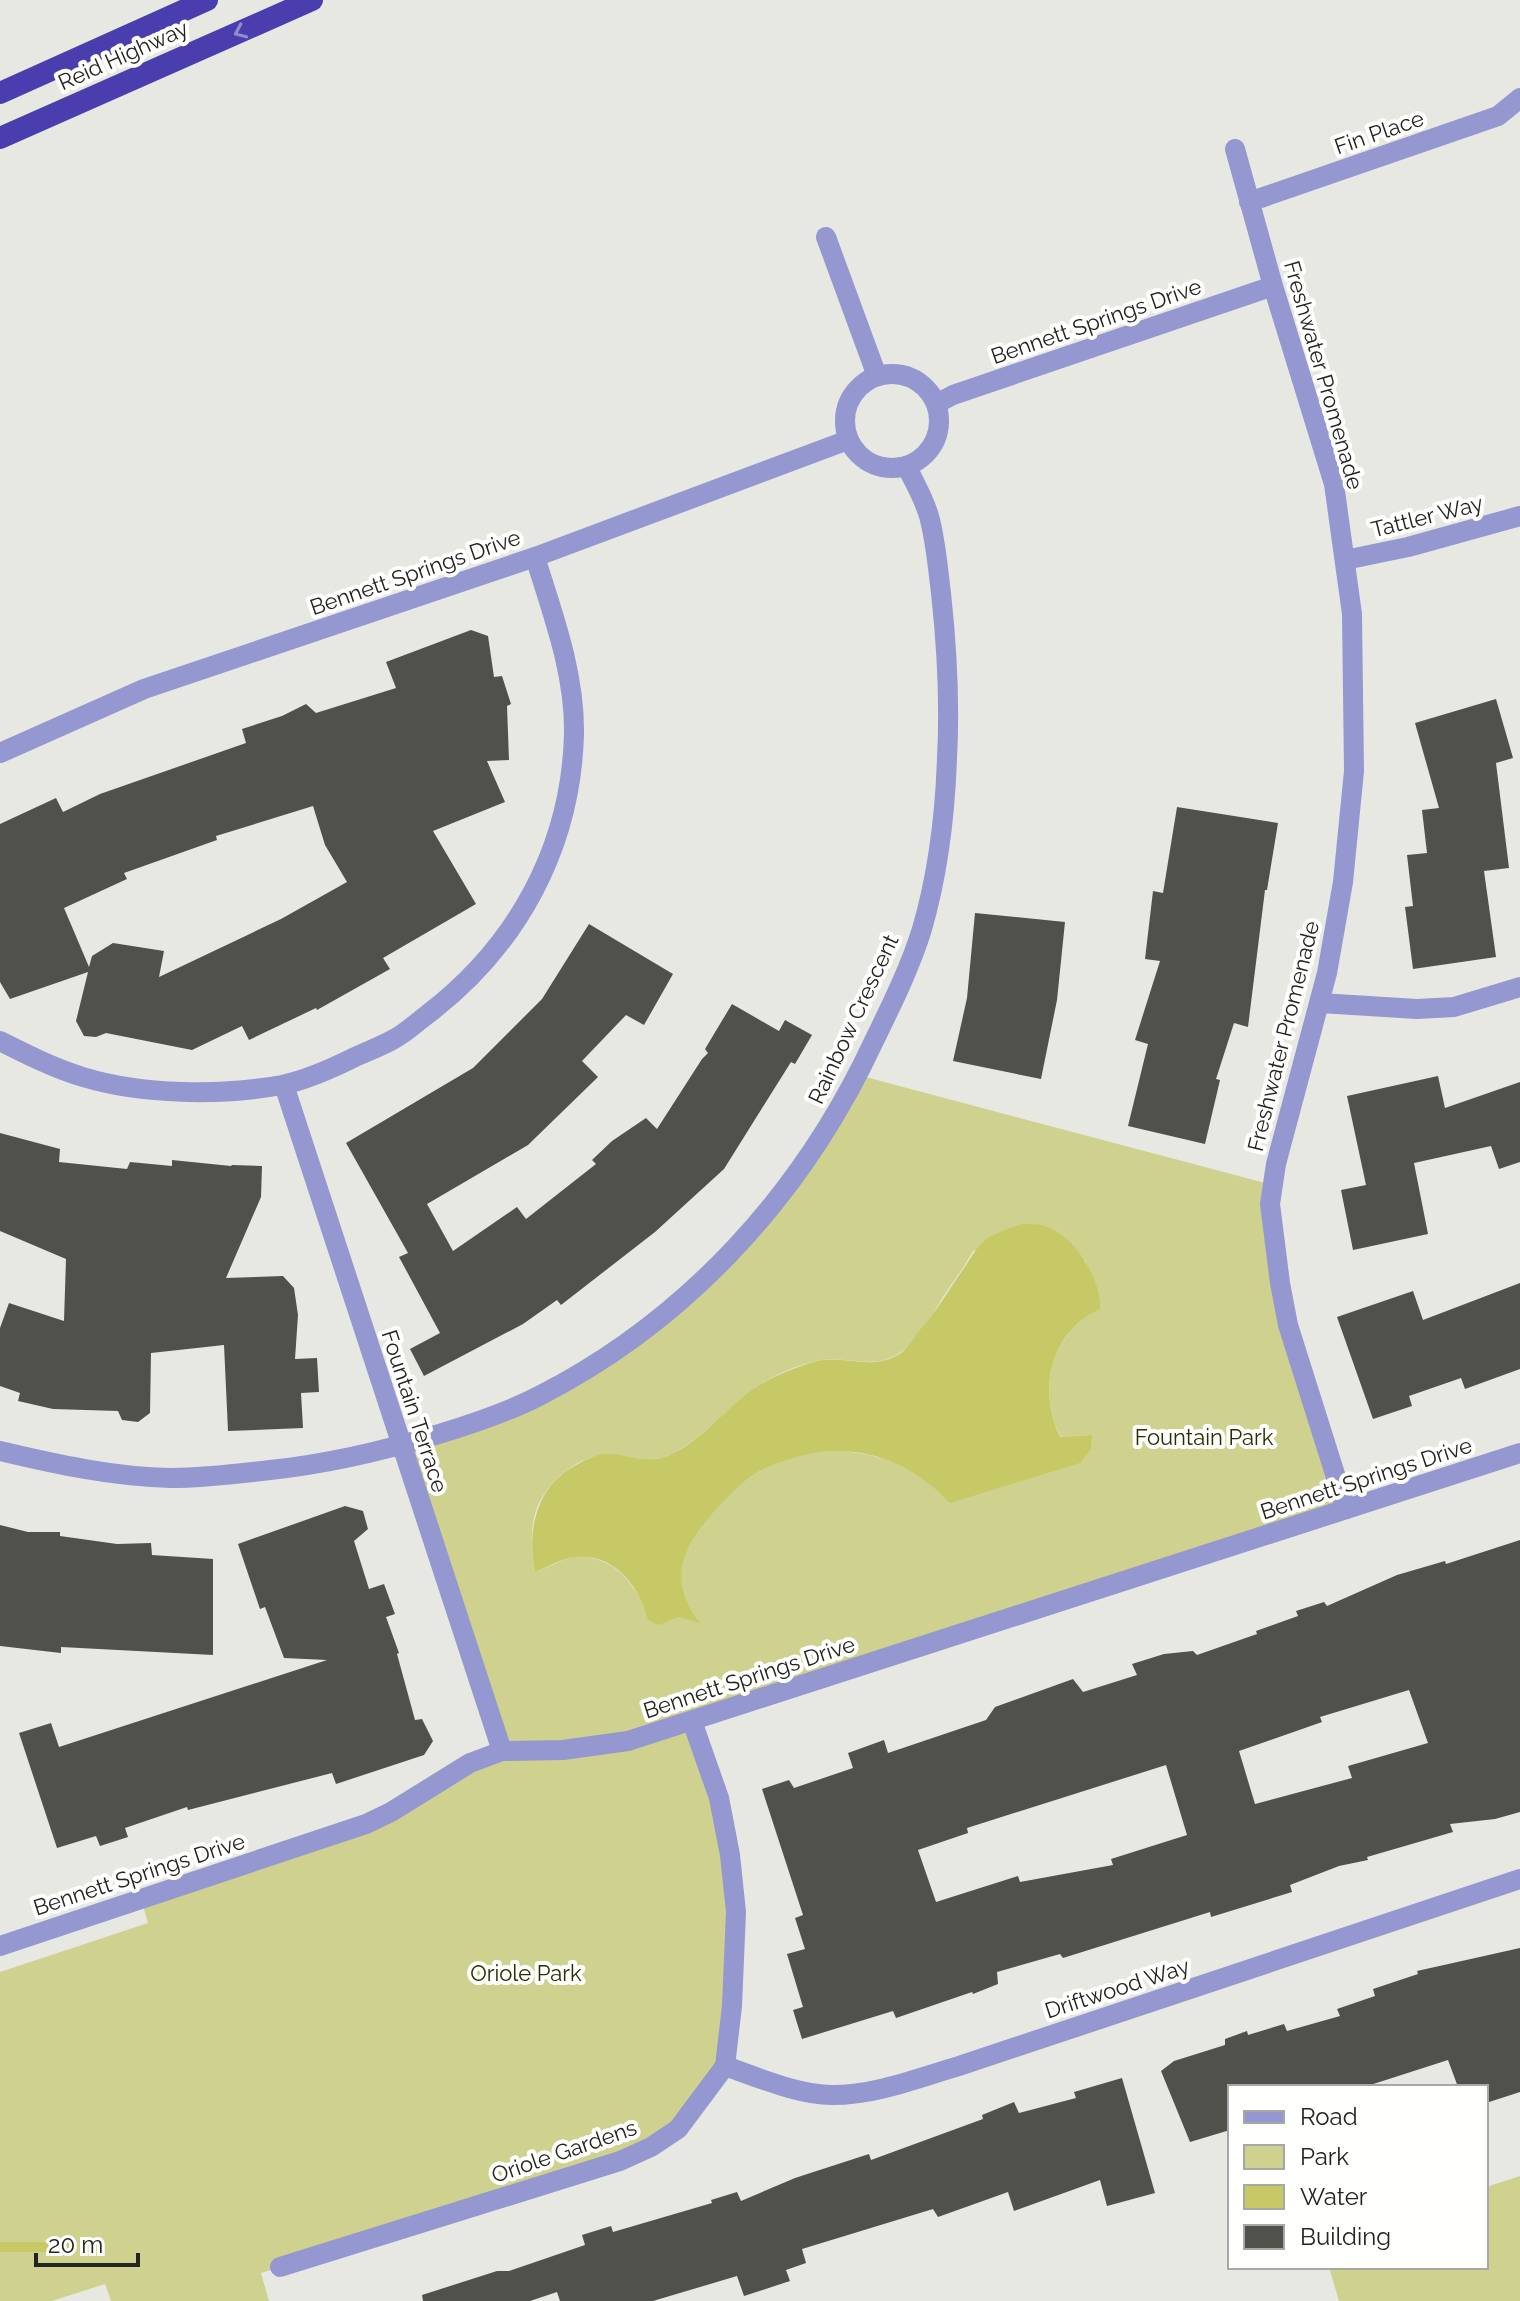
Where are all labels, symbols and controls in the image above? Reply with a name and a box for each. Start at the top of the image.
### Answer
street label: Reid Highway [54,15,192,95]
one-way arrow [234,22,249,38]
street label: Fin Place [1331,105,1427,159]
street label: Freshwater Promenade [1279,258,1369,492]
street label: Bennett Springs Drive [987,273,1205,369]
street label: Tattler Way [1368,490,1486,542]
street label: Bennett Springs Drive [306,524,524,620]
street label: Freshwater Promenade [1242,918,1324,1154]
street label: Rainbow Crescent [802,930,904,1108]
street label: Fountain Terrace [376,1327,454,1496]
park label: Fountain Park [1135,1424,1274,1450]
street label: Bennett Springs Drive [1257,1431,1475,1525]
street label: Bennett Springs Drive [640,1630,858,1724]
street label: Bennett Springs Drive [30,1827,248,1921]
street label: Driftwood Way [1041,1952,1193,2024]
park label: Oriole Park [470,1960,582,1986]
legend [1228,2085,1488,2269]
text: Road [1300,2102,1358,2131]
street label: Oriole Gardens [488,2114,640,2188]
text: Park [1300,2142,1349,2171]
text: Water [1300,2182,1368,2211]
scale bar [36,2217,138,2267]
text: Building [1300,2222,1391,2251]
text: 20 m [48,2230,103,2259]

